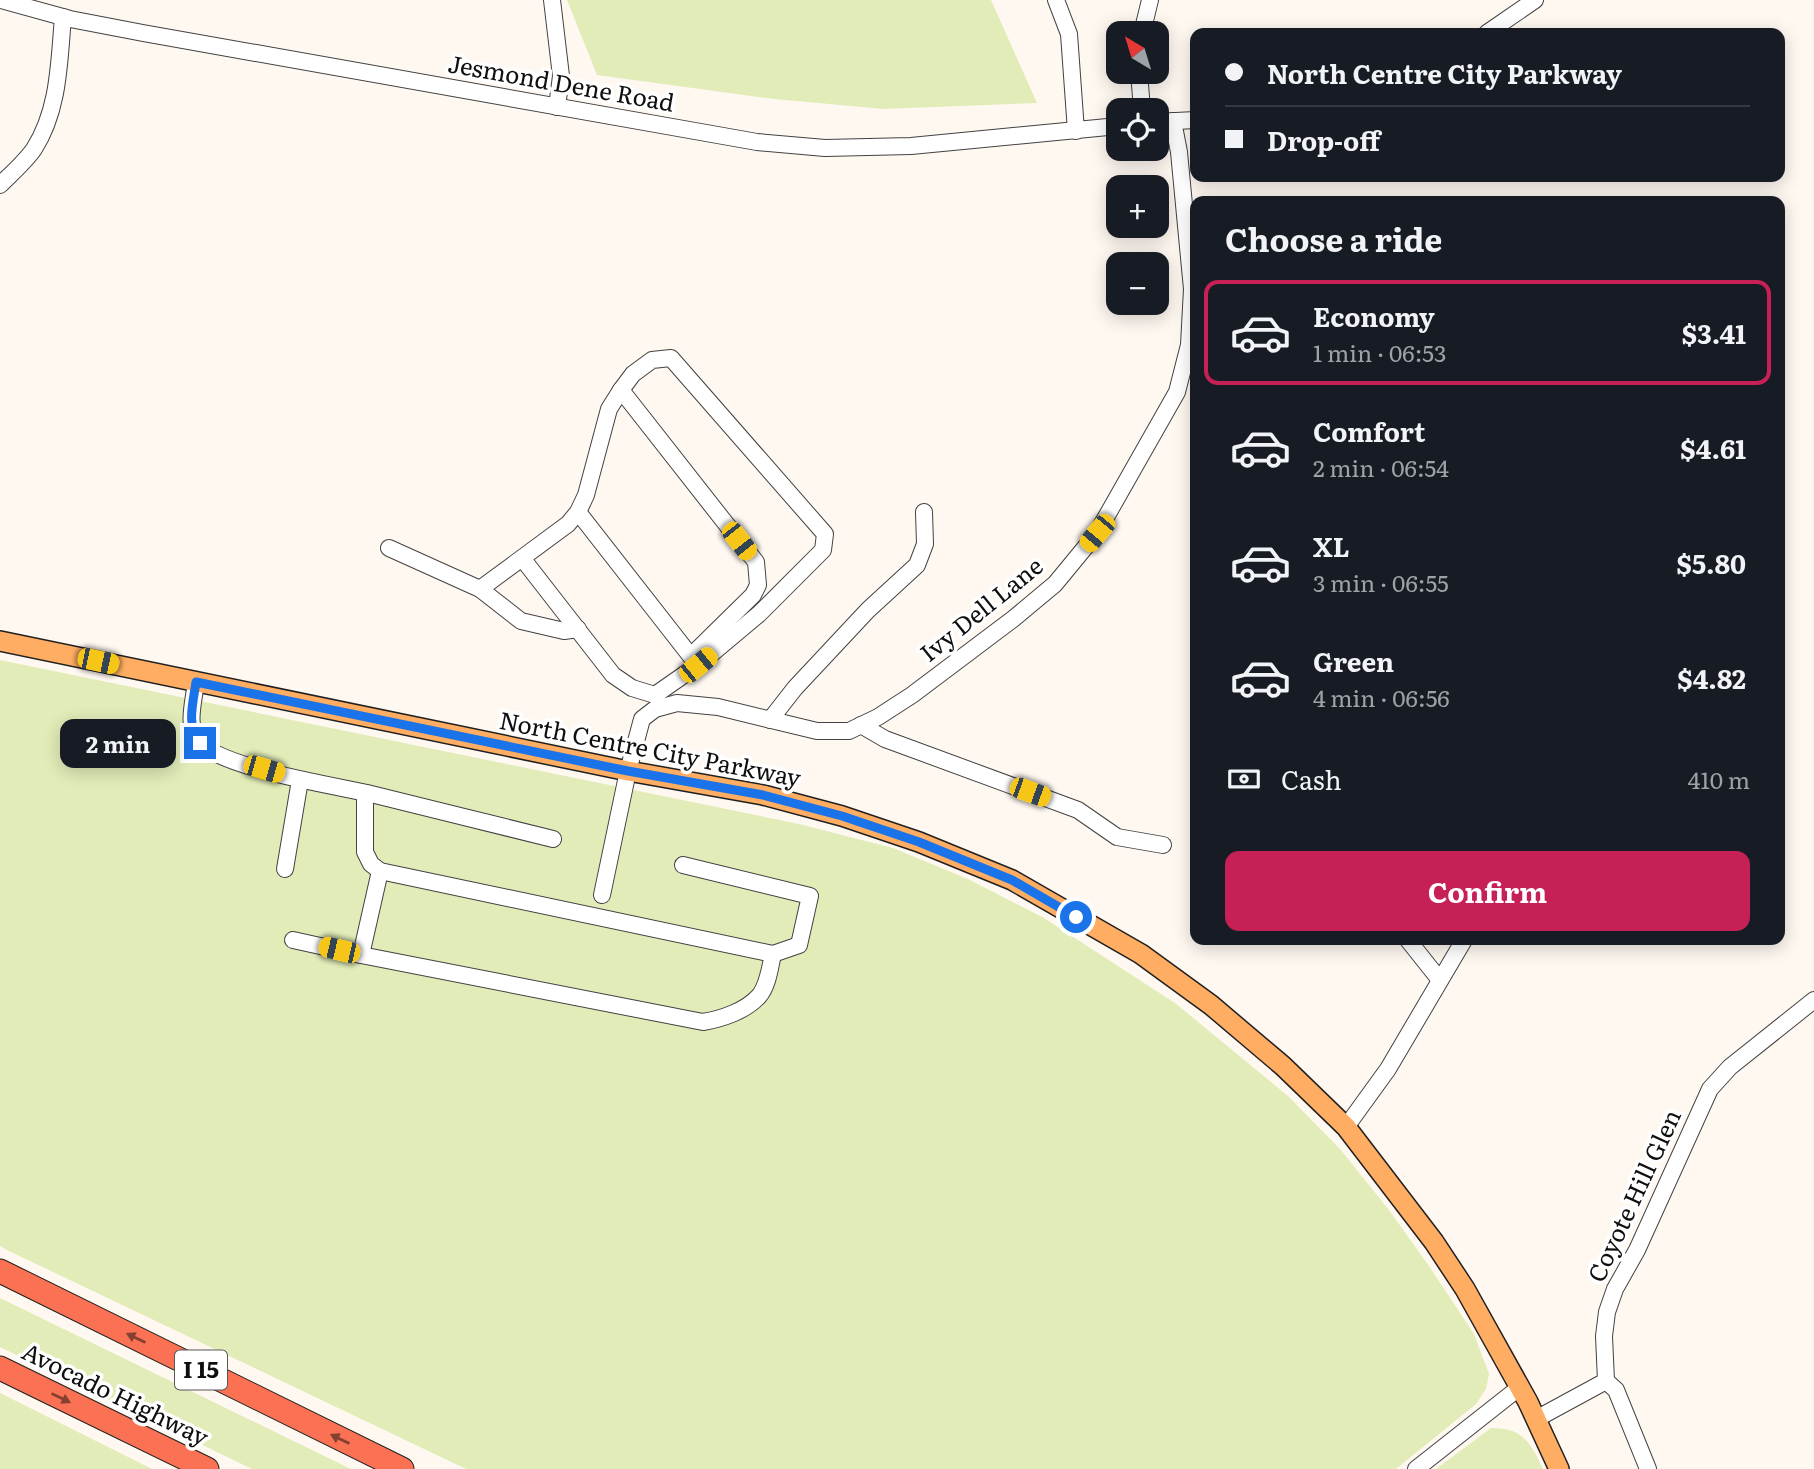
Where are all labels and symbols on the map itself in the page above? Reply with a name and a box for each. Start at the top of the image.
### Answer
north arrow [1106,21,1169,84]
street label: Jesmond Dene Road [445,44,678,119]
car [1076,510,1119,556]
car [718,518,761,564]
street label: Ivy Dell Lane [911,548,1049,669]
car [676,644,721,686]
car [76,646,121,676]
street label: North Centre City Parkway [497,701,804,794]
callout: 2 min [60,718,176,768]
route end [184,727,216,759]
car [241,753,288,785]
car [1007,775,1054,809]
route start [1060,901,1092,933]
car [317,935,362,965]
street label: Coyote Hill Glen [1577,1103,1688,1287]
street label: Avocado Highway [17,1332,215,1453]
one-way arrow [126,1333,146,1344]
road number: I 15 [175,1350,227,1390]
one-way arrow [51,1392,71,1403]
one-way arrow [330,1433,350,1444]

